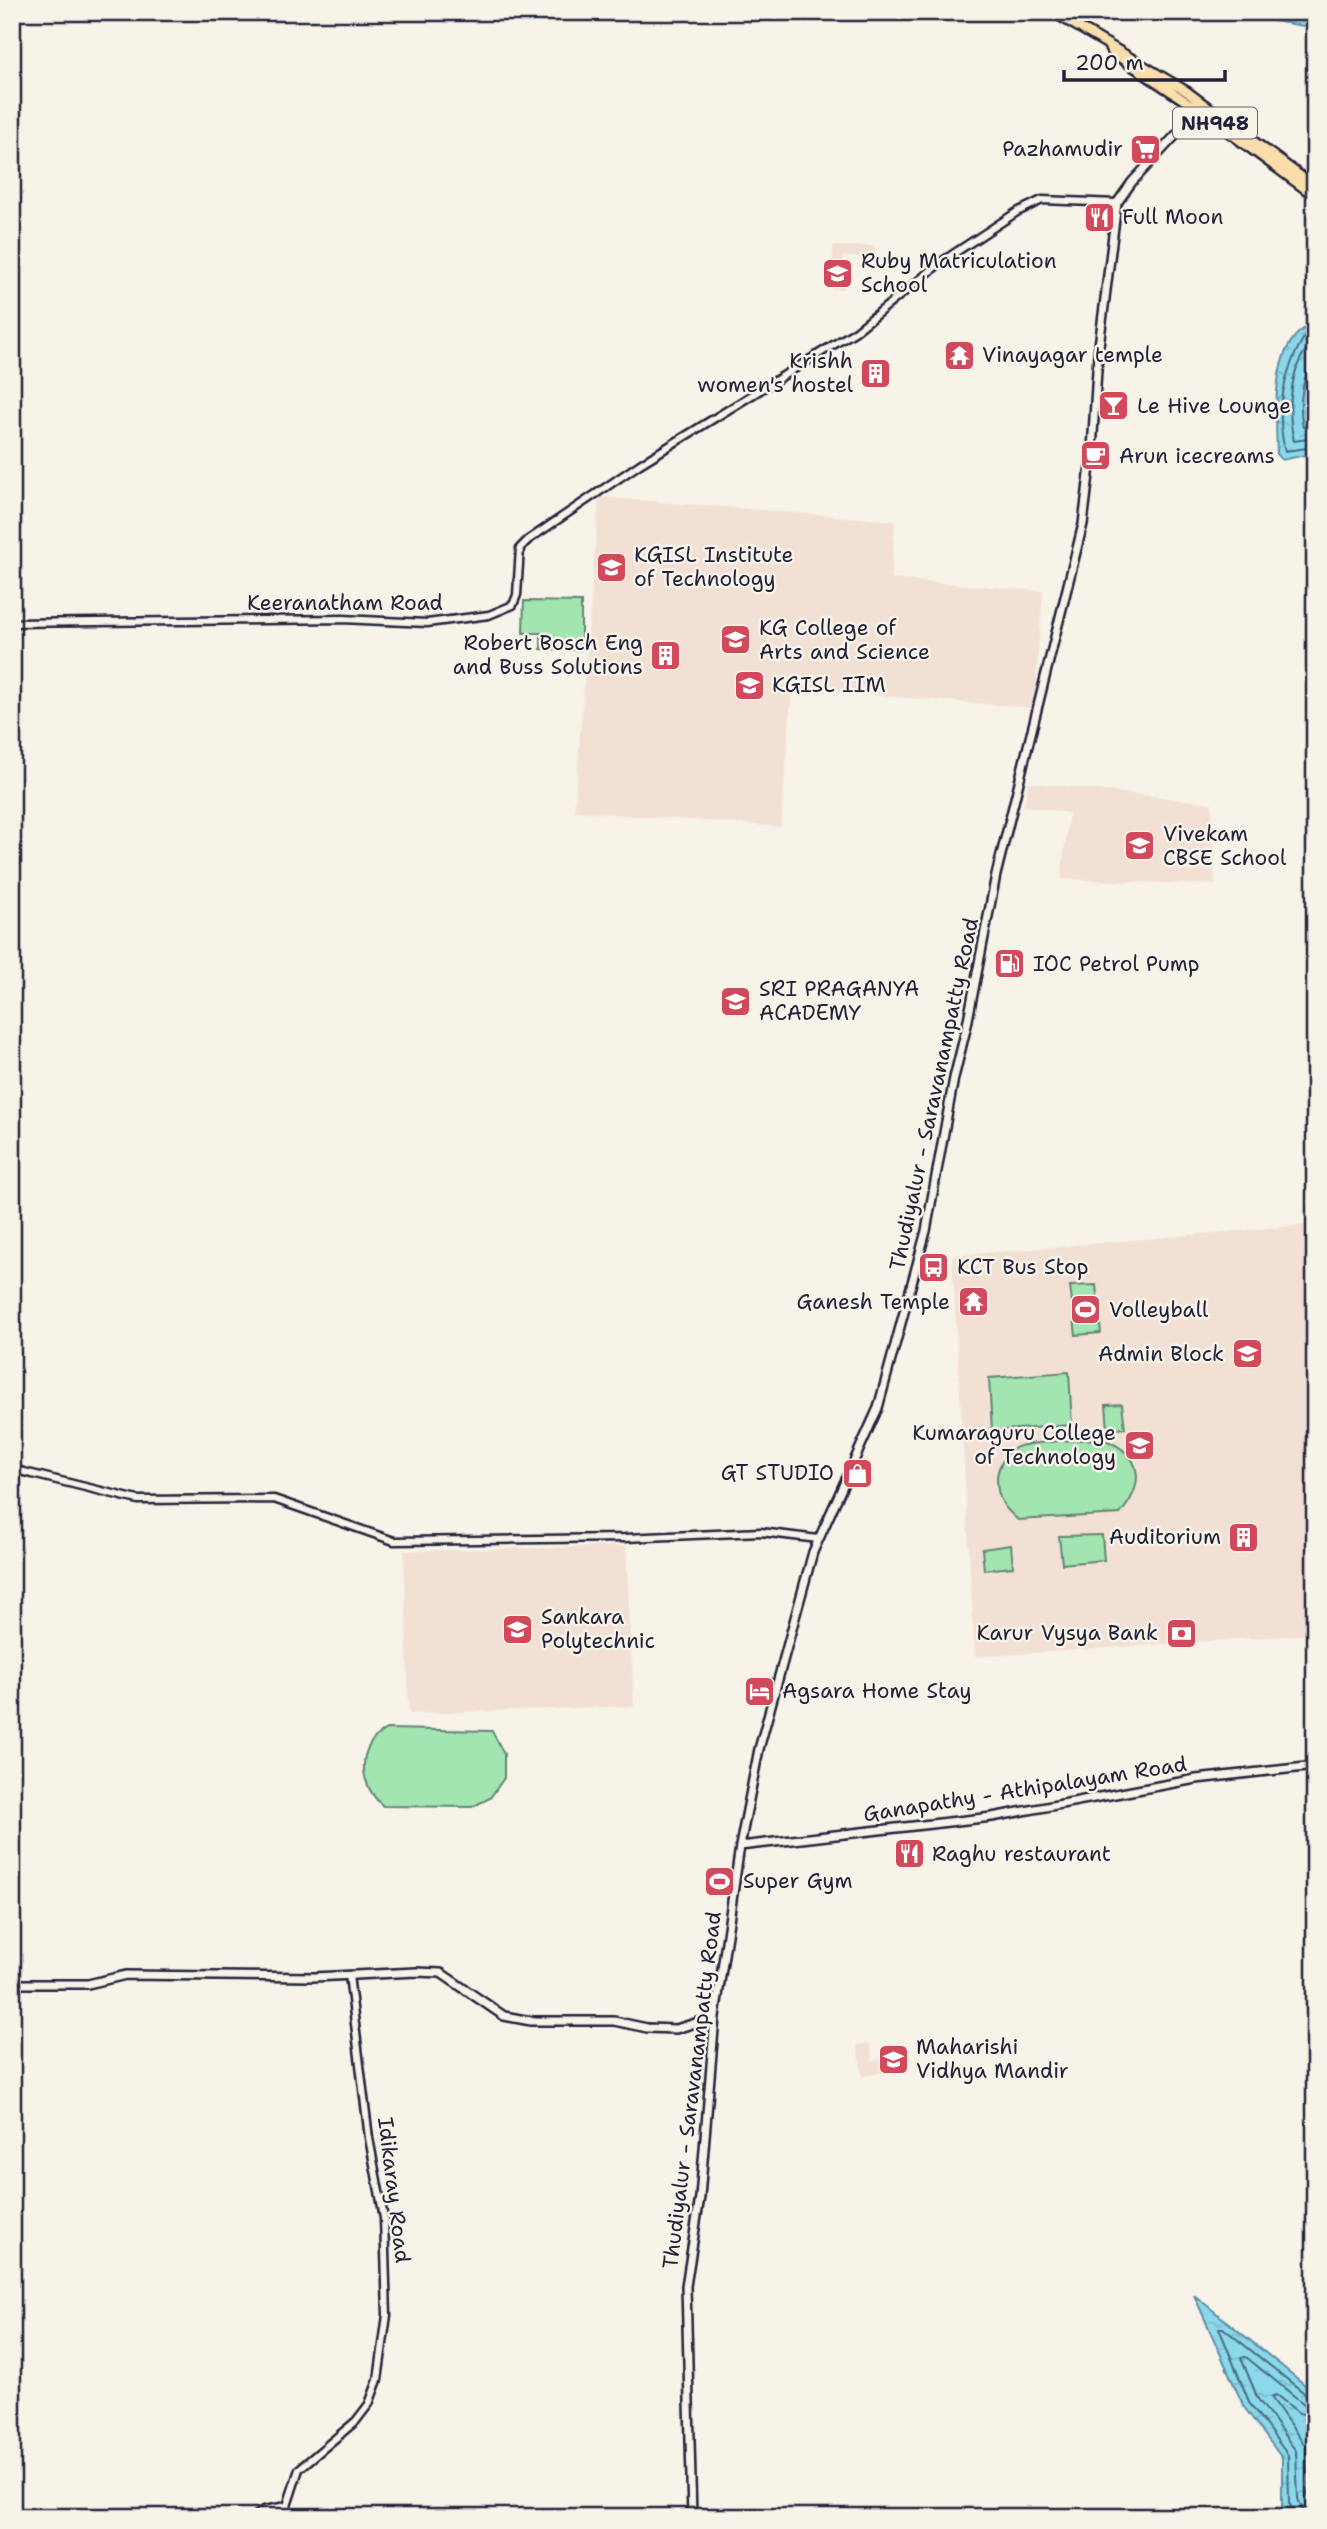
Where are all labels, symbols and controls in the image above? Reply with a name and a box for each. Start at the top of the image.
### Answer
scale bar [1064,38,1226,82]
text: 200 m [1075,49,1144,77]
road number: NH948 [1173,108,1257,139]
supermarket icon: Pazhamudir [1129,132,1163,166]
place label: Pazhamudir [1002,135,1123,163]
restaurant icon: Full Moon [1082,200,1116,234]
place label: Full Moon [1122,203,1223,231]
place label: Ruby Matriculation School [861,247,1057,299]
school or university icon: Ruby Matriculation School [821,256,855,290]
temple icon: Vinayagar temple [942,338,976,372]
place label: Vinayagar temple [982,341,1163,369]
place label: Krishh women's hostel [697,347,854,399]
building icon: Krishh women's hostel [859,356,893,390]
bar icon: Le Hive Lounge [1097,389,1131,423]
place label: Le Hive Lounge [1137,392,1291,420]
cafe icon: Arun icecreams [1079,439,1113,473]
place label: Arun icecreams [1119,442,1275,470]
place label: KGISL Institute of Technology [634,541,793,593]
school or university icon: KGISL Institute of Technology [594,550,628,584]
street label: Keeranatham Road [247,589,443,617]
place label: KG College of Arts and Science [759,614,930,666]
school or university icon: KG College of Arts and Science [719,623,753,657]
place label: Robert Bosch Eng and Buss Solutions [453,629,643,681]
building icon: Robert Bosch Eng and Buss Solutions [649,638,683,672]
school or university icon: KGISL IIM [732,668,766,702]
place label: KGISL IIM [772,671,886,699]
place label: Vivekam CBSE School [1163,820,1287,872]
school or university icon: Vivekam CBSE School [1123,829,1157,863]
street label: Thudiyalur - Saravanampatty Road [883,915,985,1273]
fuel station icon: IOC Petrol Pump [993,947,1027,981]
place label: IOC Petrol Pump [1033,950,1200,978]
place label: SRI PRAGANYA ACADEMY [759,975,919,1027]
school or university icon: SRI PRAGANYA ACADEMY [719,984,753,1018]
bus stop icon: KCT Bus Stop [917,1250,951,1284]
place label: KCT Bus Stop [957,1253,1088,1281]
temple icon: Ganesh Temple [956,1285,990,1319]
place label: Ganesh Temple [796,1288,950,1316]
sports icon: Volleyball [1069,1293,1103,1327]
place label: Volleyball [1109,1296,1209,1324]
school or university icon: Admin Block [1230,1337,1264,1371]
place label: Admin Block [1098,1340,1224,1368]
place label: Kumaraguru College of Technology [912,1419,1116,1471]
school or university icon: Kumaraguru College of Technology [1122,1428,1156,1462]
shop icon: GT STUDIO [840,1456,874,1490]
place label: GT STUDIO [721,1459,834,1487]
building icon: Auditorium [1227,1520,1261,1554]
place label: Auditorium [1109,1523,1221,1551]
place label: Sankara Polytechnic [541,1603,655,1655]
school or university icon: Sankara Polytechnic [501,1612,535,1646]
bank icon: Karur Vysya Bank [1164,1616,1198,1650]
place label: Karur Vysya Bank [977,1619,1158,1647]
hotel icon: Agsara Home Stay [742,1674,776,1708]
place label: Agsara Home Stay [782,1677,972,1705]
street label: Ganapathy - Athipalayam Road [861,1750,1189,1828]
restaurant icon: Raghu restaurant [892,1837,926,1871]
place label: Raghu restaurant [932,1840,1111,1868]
sports icon: Super Gym [703,1864,737,1898]
place label: Super Gym [743,1867,853,1895]
street label: Thudiyalur - Saravanampatty Road [656,1910,728,2270]
place label: Maharishi Vidhya Mandir [916,2033,1069,2085]
school or university icon: Maharishi Vidhya Mandir [876,2042,910,2076]
street label: Idikaray Road [371,2115,417,2265]

